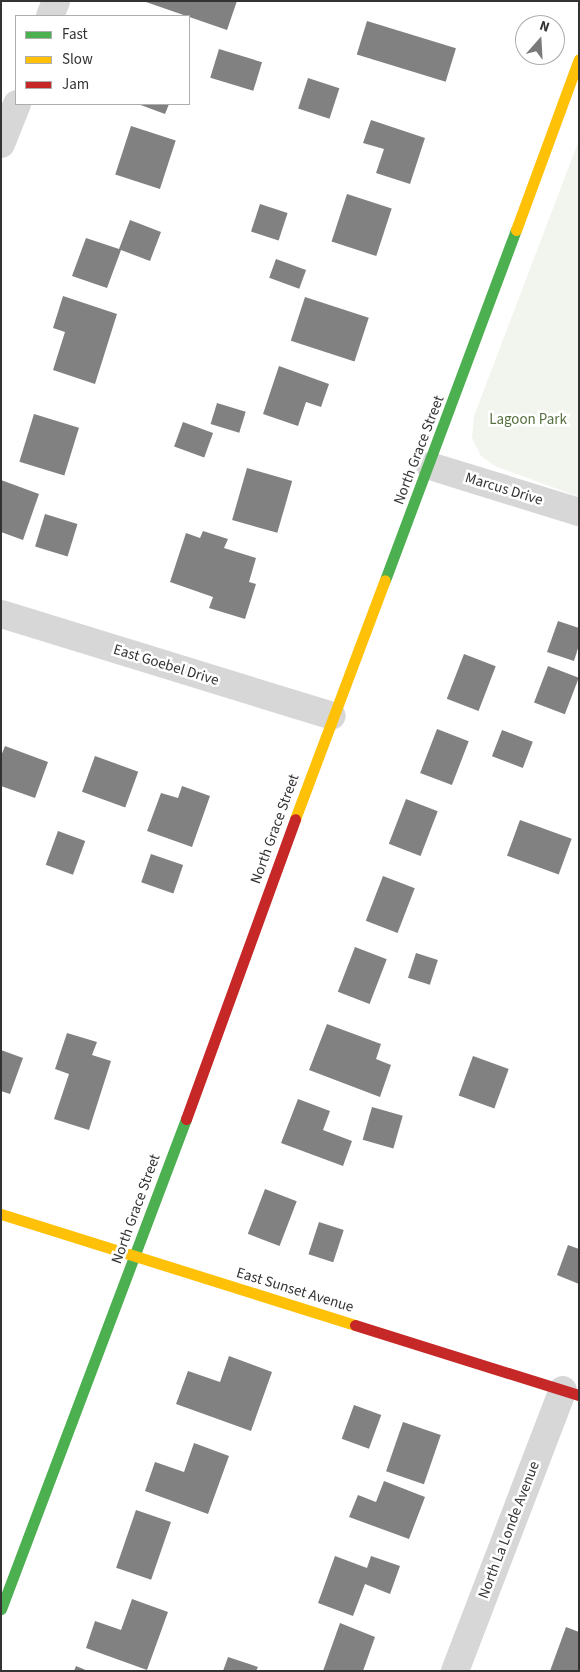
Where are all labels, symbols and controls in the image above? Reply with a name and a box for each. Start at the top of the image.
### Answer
legend [15,15,190,105]
north arrow [515,15,565,65]
text: N [537,16,552,38]
text: Fast [62,24,88,45]
text: Slow [62,49,93,70]
text: Jam [62,74,89,95]
street label: North Grace Street [390,393,448,507]
park label: Lagoon Park [489,411,567,429]
street label: Marcus Drive [463,469,545,509]
street label: East Goebel Drive [111,640,221,690]
street label: North Grace Street [247,772,303,886]
street label: North Grace Street [108,1152,164,1266]
street label: East Sunset Avenue [234,1264,356,1316]
street label: North La Londe Avenue [475,1459,543,1601]

